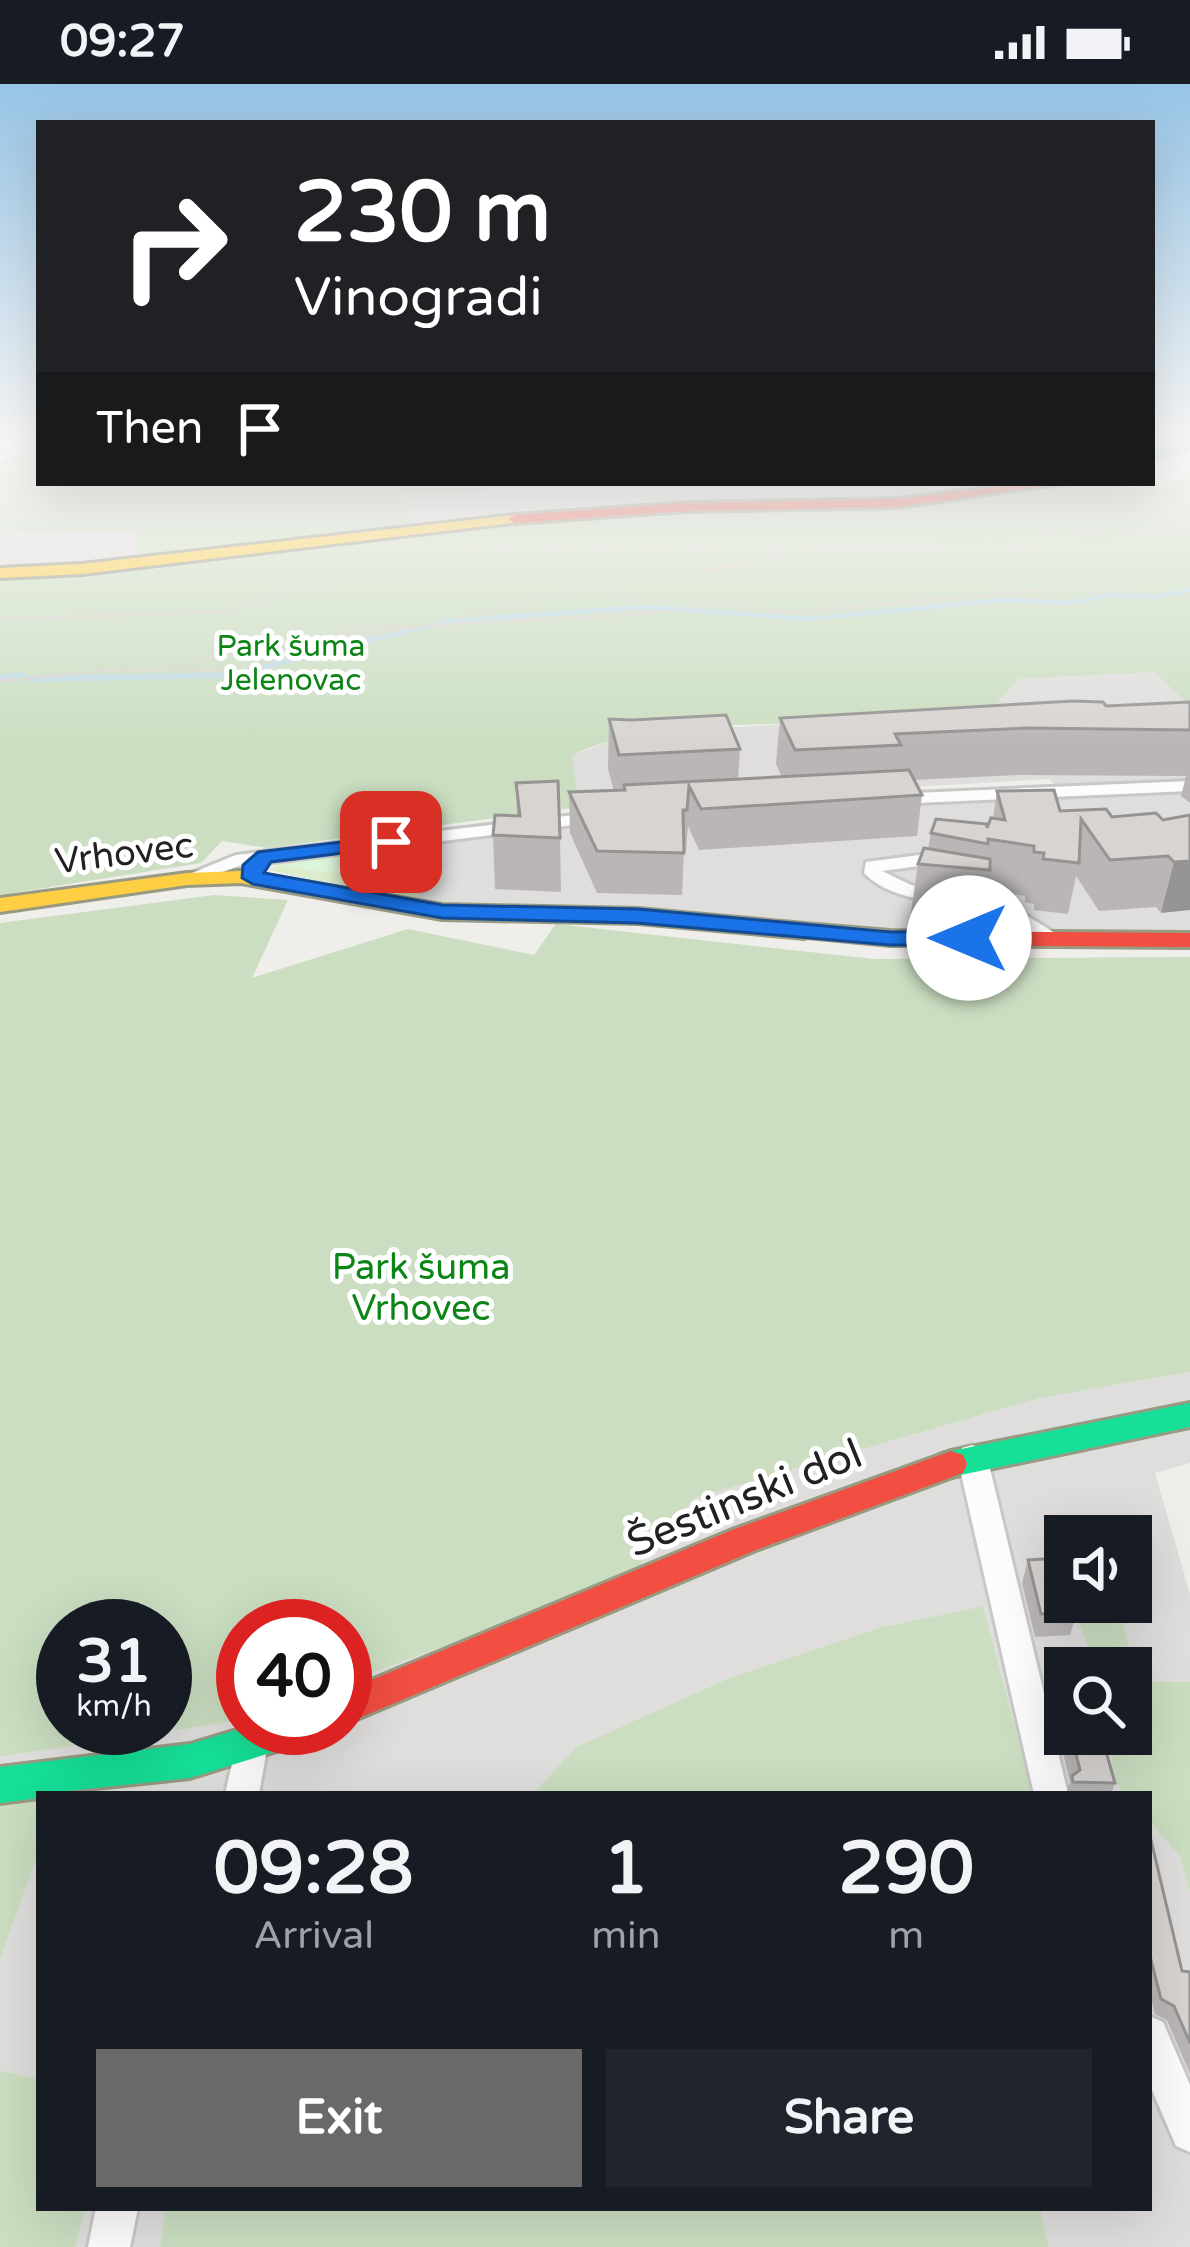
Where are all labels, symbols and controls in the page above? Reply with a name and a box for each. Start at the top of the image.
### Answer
text: 09:27 [60,15,185,69]
text: 230 m [294,163,551,264]
icon: right [96,168,252,324]
text: Vinogradi [294,265,543,330]
icon: arrive [227,396,293,462]
text: Then [96,402,203,456]
park label: Park šuma Jelenovac [217,628,365,699]
pin [340,791,442,893]
icon: arrive [358,809,424,875]
street label: Vrhovec [53,824,196,883]
position arrow [906,875,1032,1001]
park label: Park šuma Vrhovec [332,1246,510,1330]
street label: Šestinski dol [620,1428,869,1569]
map controls [1044,1515,1152,1755]
button: sound [1044,1515,1152,1623]
speed limit sign: 40 [216,1599,372,1755]
text: 31 [76,1626,152,1698]
button: search [1044,1647,1152,1755]
text: km/h [76,1688,152,1725]
text: 09:28 [214,1826,413,1913]
text: 1 [603,1826,649,1913]
text: 290 [838,1826,974,1913]
text: Arrival [253,1912,374,1959]
text: min [591,1912,661,1959]
text: m [888,1912,924,1959]
button: Exit [96,2049,582,2187]
button: Share [606,2049,1092,2187]

